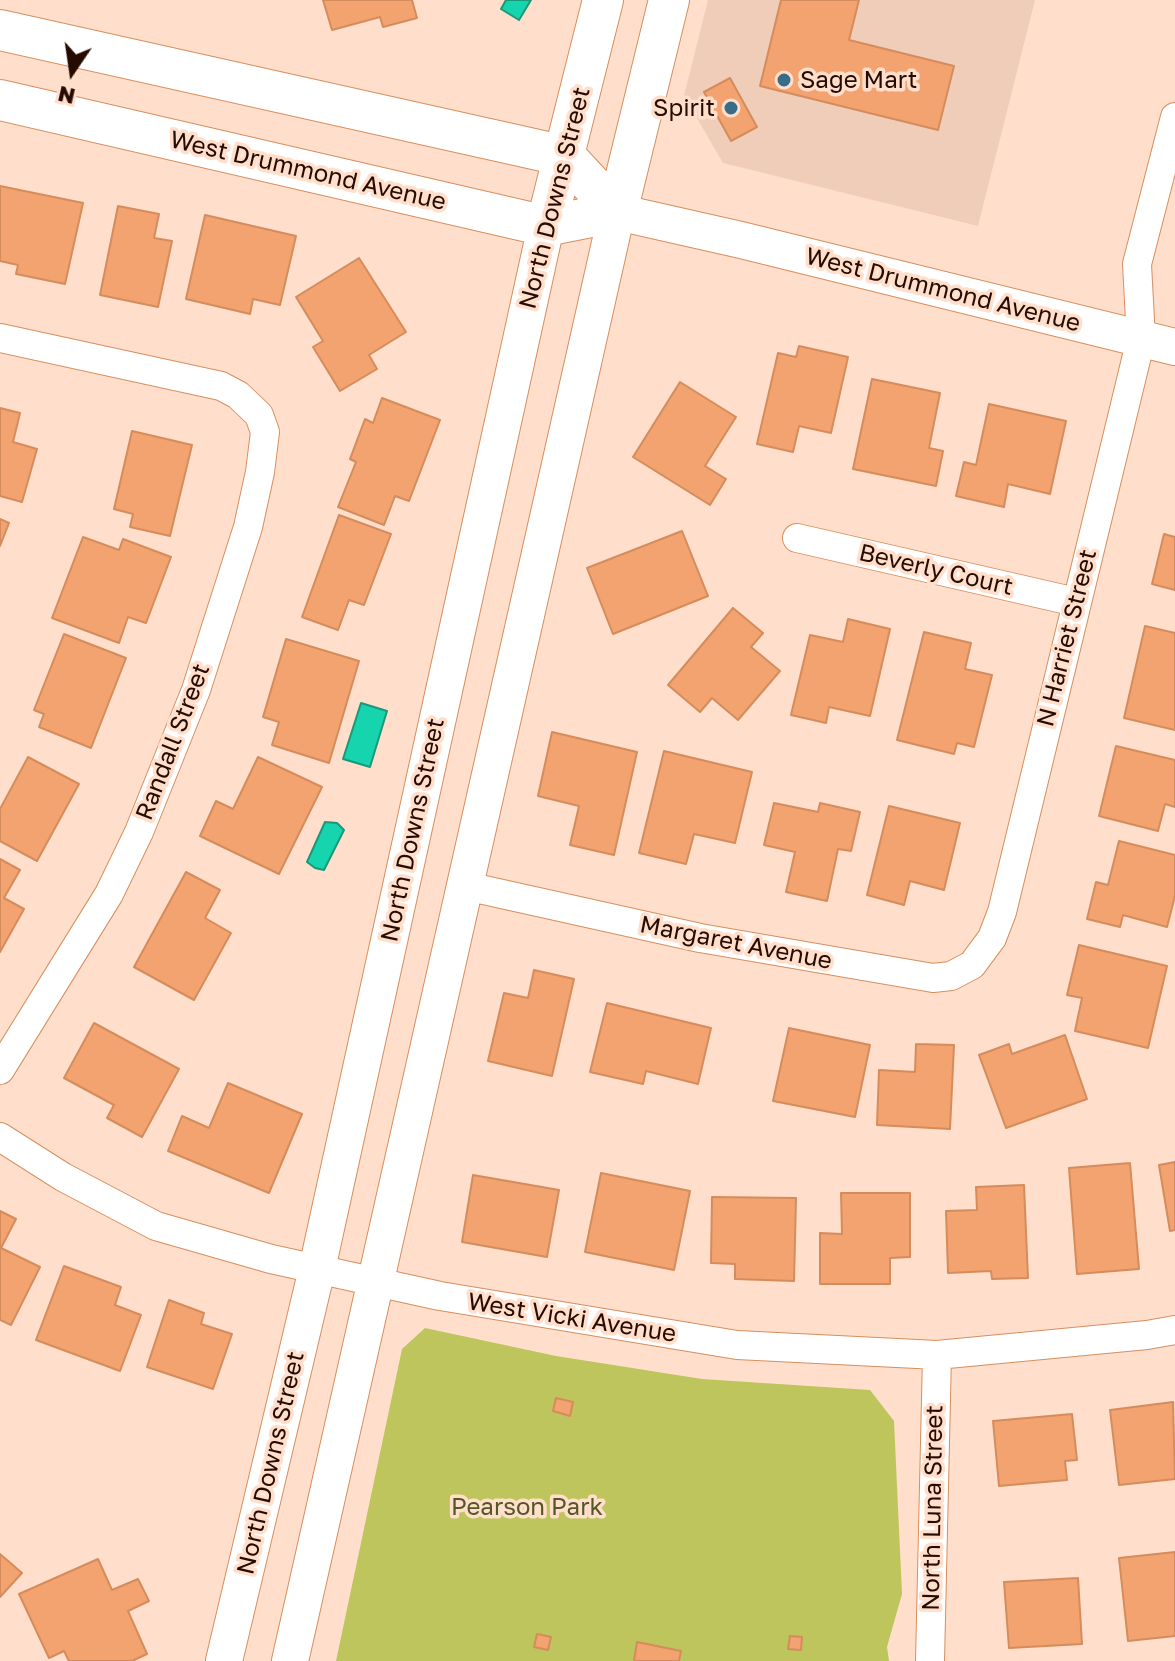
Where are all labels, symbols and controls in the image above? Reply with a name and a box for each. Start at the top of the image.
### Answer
north arrow [32,32,112,112]
place label: Sage Mart [800,66,917,94]
marker: Sage Mart [775,71,793,89]
text: N [55,81,78,111]
street label: North Downs Street [513,84,597,312]
place label: Spirit [653,94,715,122]
marker: Spirit [722,99,740,117]
street label: West Drummond Avenue [167,125,449,217]
street label: West Drummond Avenue [803,242,1083,338]
street label: Beverly Court [856,538,1016,602]
street label: N Harriet Street [1031,546,1103,730]
street label: Randall Street [130,660,216,824]
street label: North Downs Street [375,716,451,944]
street label: Margaret Avenue [638,910,834,976]
street label: West Vicki Avenue [466,1287,678,1349]
street label: North Downs Street [231,1349,311,1577]
street label: North Luna Street [917,1405,949,1611]
park label: Pearson Park [451,1493,603,1521]

